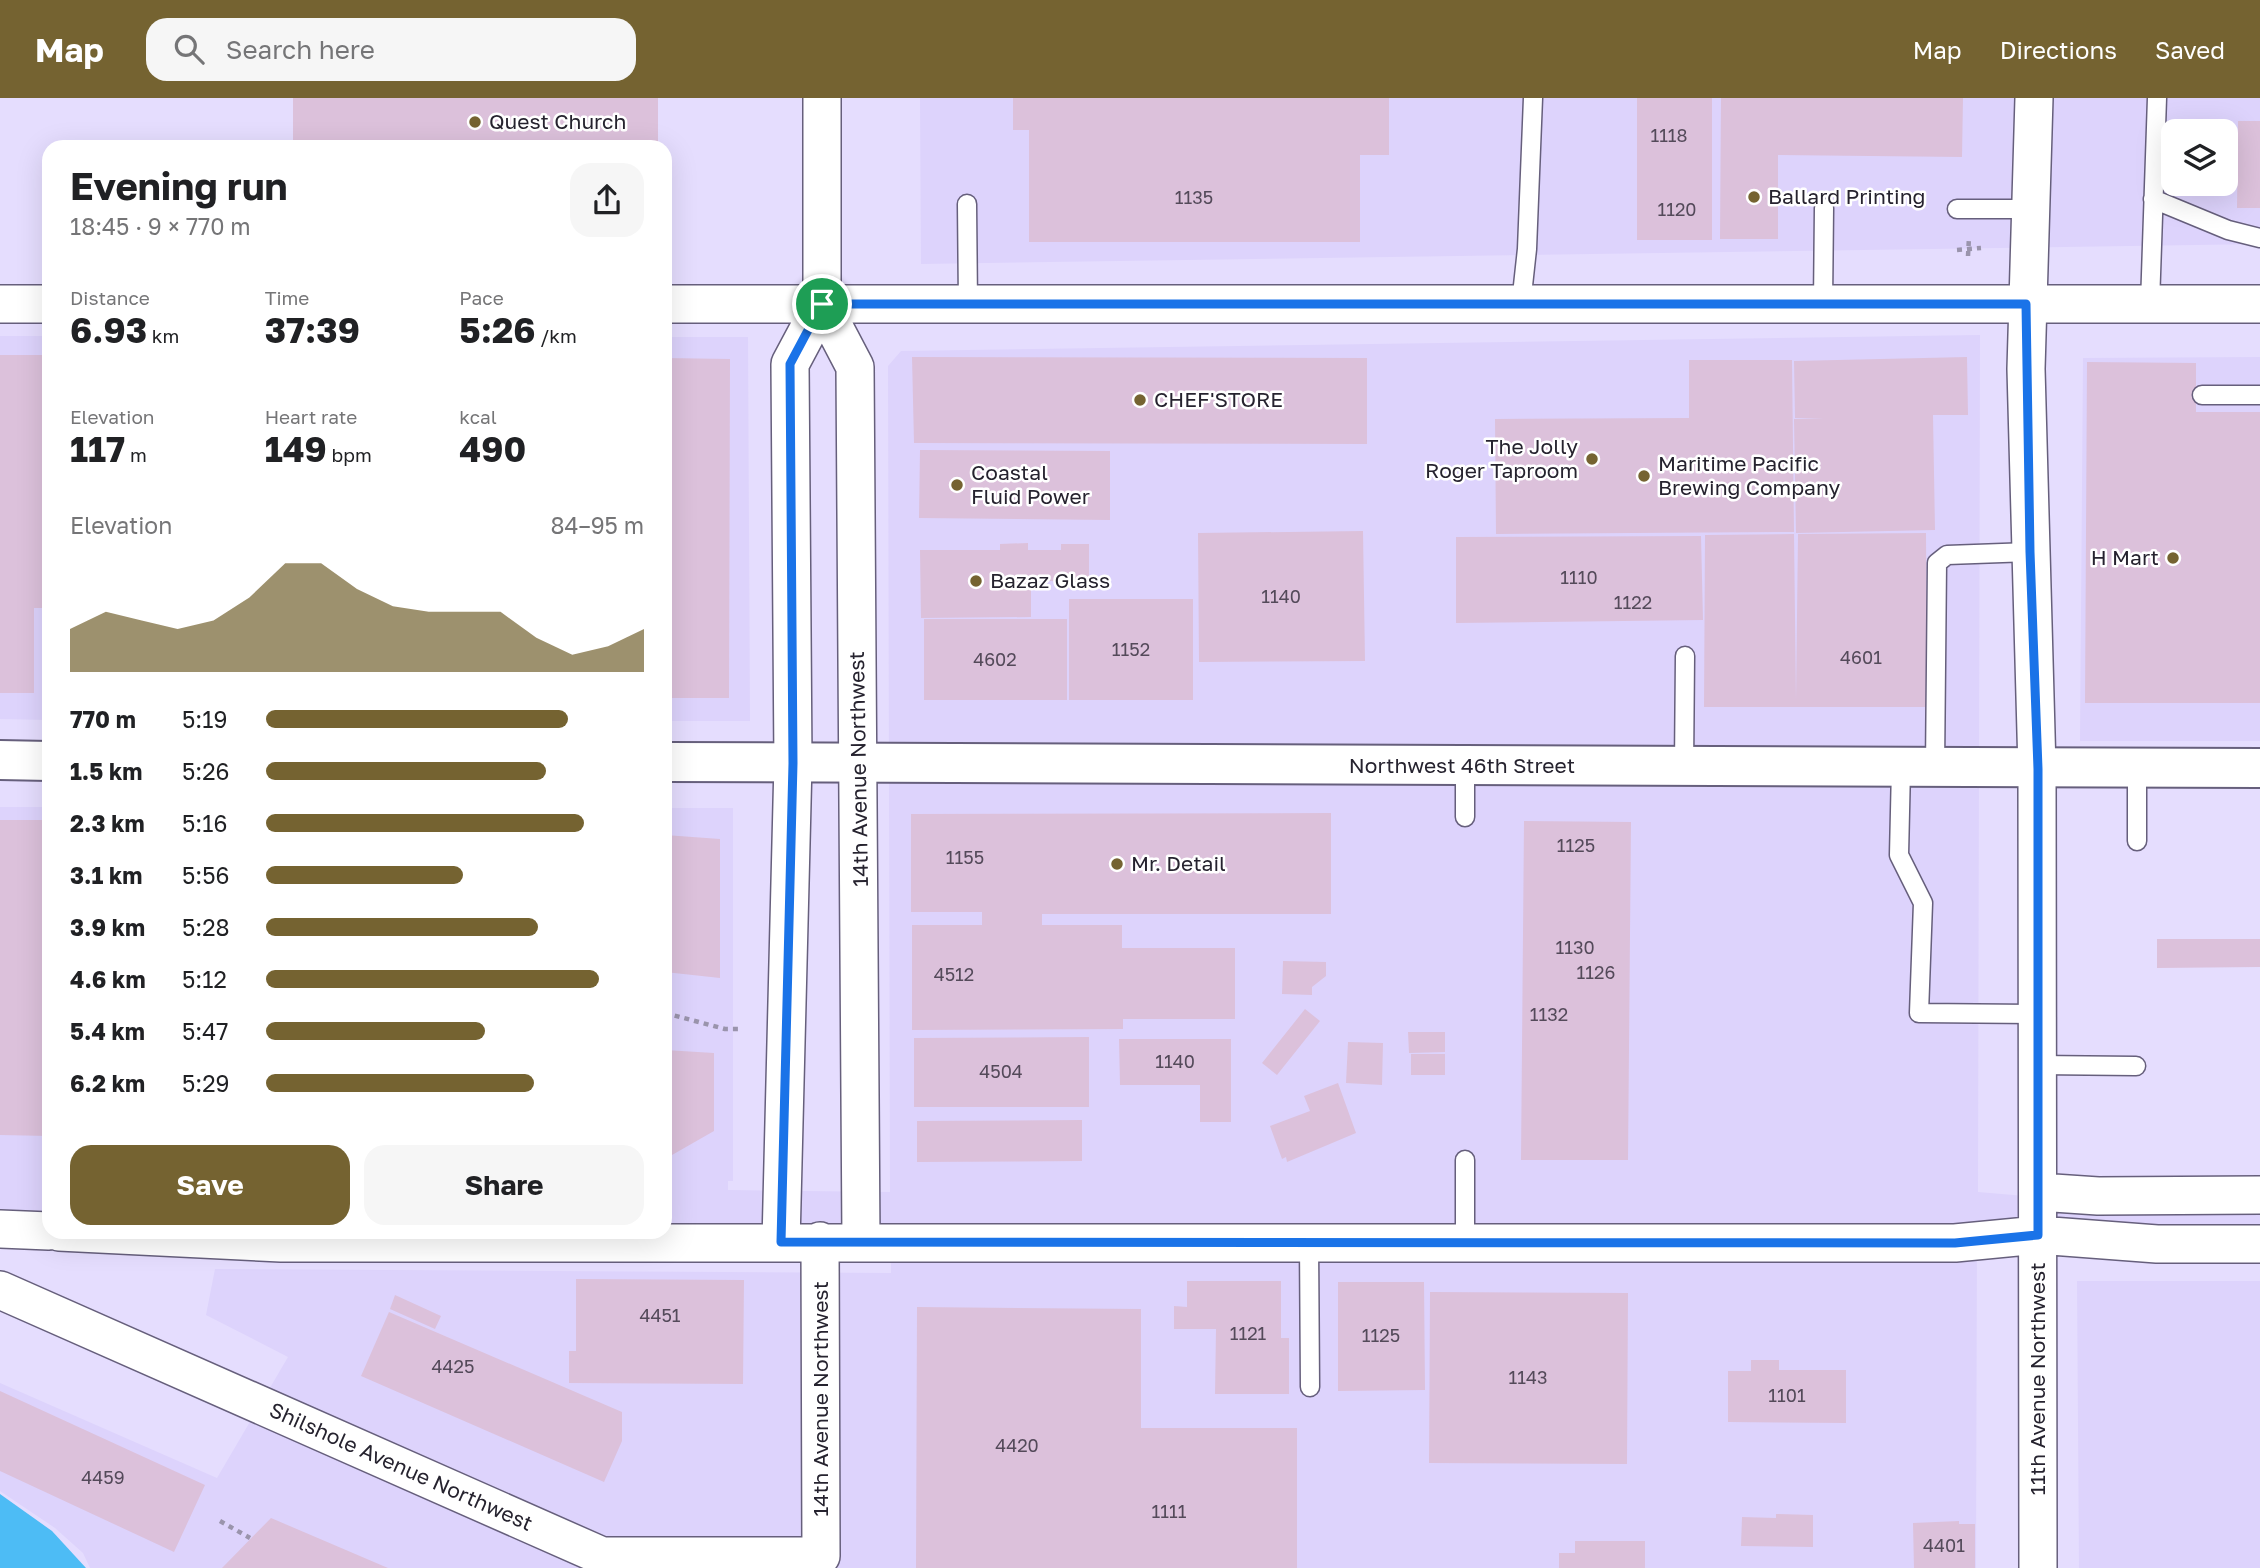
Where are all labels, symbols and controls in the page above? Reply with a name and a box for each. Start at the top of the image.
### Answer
search box [146,18,636,81]
text: Map [35,30,104,69]
icon: search [170,30,208,68]
text: Search here [226,34,375,65]
text: Map [1913,35,1962,64]
text: Directions [2000,35,2117,64]
text: Saved [2155,35,2225,64]
place label: Quest Church [489,108,626,134]
marker: Quest Church [467,114,483,130]
map controls [2161,119,2238,196]
button: layers [2161,119,2238,196]
house number: 1118 [1650,124,1688,146]
text: Evening run [70,163,288,208]
button: share [570,163,644,237]
place label: Ballard Printing [1768,183,1926,209]
house number: 1135 [1175,186,1213,208]
marker: Ballard Printing [1746,189,1762,205]
house number: 1120 [1657,198,1697,220]
text: 18:45 · 9 × 770 m [70,212,251,240]
pin [792,274,852,334]
icon: arrive [803,285,841,323]
text: Distance [70,286,150,309]
text: Time [265,286,309,309]
text: Pace [459,286,504,309]
text: 6.93 [70,309,147,351]
text: 37:39 [265,309,360,351]
text: 5:26 [459,309,535,351]
text: km [147,324,179,347]
text: /km [535,324,577,347]
place label: CHEF'STORE [1154,386,1283,412]
marker: CHEF'STORE [1132,392,1148,408]
text: Elevation [70,405,155,428]
text: Heart rate [265,405,357,428]
text: kcal [459,405,497,428]
text: 117 [70,428,125,470]
text: 149 [265,428,327,470]
text: 490 [459,428,526,470]
place label: The Jolly Roger Taproom [1425,433,1578,483]
text: m [125,443,147,466]
text: bpm [327,443,372,466]
place label: Maritime Pacific Brewing Company [1658,450,1840,500]
marker: The Jolly Roger Taproom [1584,451,1600,467]
place label: Coastal Fluid Power [971,459,1090,509]
marker: Maritime Pacific Brewing Company [1636,468,1652,484]
marker: Coastal Fluid Power [949,477,965,493]
text: Elevation [70,511,172,539]
text: 84–95 m [550,511,644,539]
place label: H Mart [2091,544,2159,570]
marker: H Mart [2165,550,2181,566]
house number: 1110 [1560,566,1598,588]
place label: Bazaz Glass [990,567,1110,593]
marker: Bazaz Glass [968,573,984,589]
house number: 1140 [1261,585,1301,607]
house number: 1122 [1614,591,1652,613]
house number: 1152 [1112,638,1150,660]
house number: 4601 [1840,646,1882,668]
house number: 4602 [973,648,1017,670]
street label: 14th Avenue Northwest [843,651,873,887]
text: 770 m [70,705,136,733]
text: 5:19 [182,705,227,733]
street label: Northwest 46th Street [1349,752,1575,778]
text: 1.5 km [70,757,142,785]
text: 5:26 [182,757,230,785]
text: 2.3 km [70,809,145,837]
text: 5:16 [182,809,227,837]
house number: 1125 [1557,834,1595,856]
house number: 1155 [946,846,984,868]
place label: Mr. Detail [1131,850,1226,876]
marker: Mr. Detail [1109,856,1125,872]
text: 3.1 km [70,861,142,889]
text: 5:56 [182,861,230,889]
text: 3.9 km [70,913,145,941]
text: 5:28 [182,913,230,941]
house number: 1130 [1555,936,1595,958]
house number: 1126 [1577,961,1615,983]
house number: 4512 [934,963,974,985]
text: 4.6 km [70,965,146,993]
text: 5:12 [182,965,227,993]
house number: 1132 [1530,1003,1568,1025]
text: 5.4 km [70,1017,145,1045]
text: 5:47 [182,1017,228,1045]
house number: 1140 [1155,1050,1195,1072]
house number: 4504 [979,1060,1023,1082]
text: 6.2 km [70,1069,145,1097]
text: 5:29 [182,1069,230,1097]
button: Save [70,1145,350,1225]
button: Share [364,1145,644,1225]
street label: 11th Avenue Northwest [2024,1262,2050,1496]
street label: 14th Avenue Northwest [807,1281,833,1517]
house number: 4451 [639,1304,681,1326]
house number: 1121 [1230,1322,1267,1344]
house number: 1125 [1362,1324,1400,1346]
house number: 4425 [432,1355,474,1377]
house number: 1143 [1509,1366,1547,1388]
house number: 1101 [1768,1384,1806,1406]
street label: Shilshole Avenue Northwest [266,1396,537,1536]
house number: 4420 [995,1434,1039,1456]
house number: 4459 [81,1466,125,1488]
house number: 1111 [1152,1500,1187,1522]
house number: 4401 [1923,1534,1965,1556]

